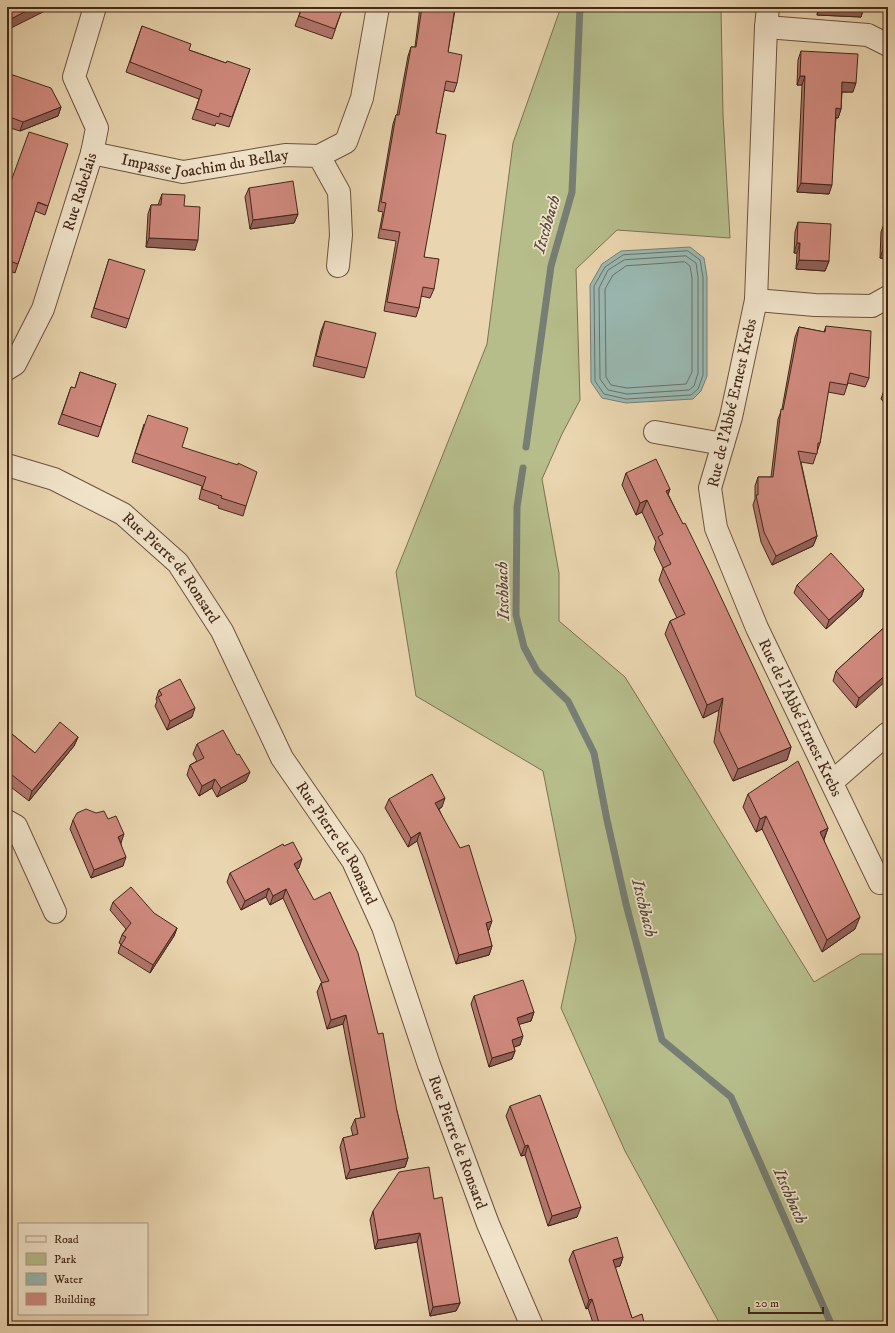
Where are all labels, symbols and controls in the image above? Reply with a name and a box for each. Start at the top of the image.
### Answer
street label: Impasse Joachim du Bellay [120,145,290,182]
street label: Rue Rabelais [58,150,102,233]
water label: Itschbach [528,192,566,256]
street label: Rue de l'Abbé Ernest Krebs [703,317,761,489]
street label: Rue Pierre de Ronsard [118,508,224,627]
water label: Itschbach [491,561,515,622]
street label: Rue de l'Abbé Ernest Krebs [754,635,847,800]
street label: Rue Pierre de Ronsard [291,778,382,908]
water label: Itschbach [626,876,662,940]
street label: Rue Pierre de Ronsard [424,1073,492,1212]
water label: Itschbach [768,1164,812,1228]
legend [18,1223,148,1315]
text: Road [54,1232,79,1247]
text: Park [54,1252,76,1267]
text: Water [53,1272,83,1287]
scale bar [749,1289,823,1315]
text: Building [54,1292,95,1307]
text: 20 m [755,1296,779,1311]

